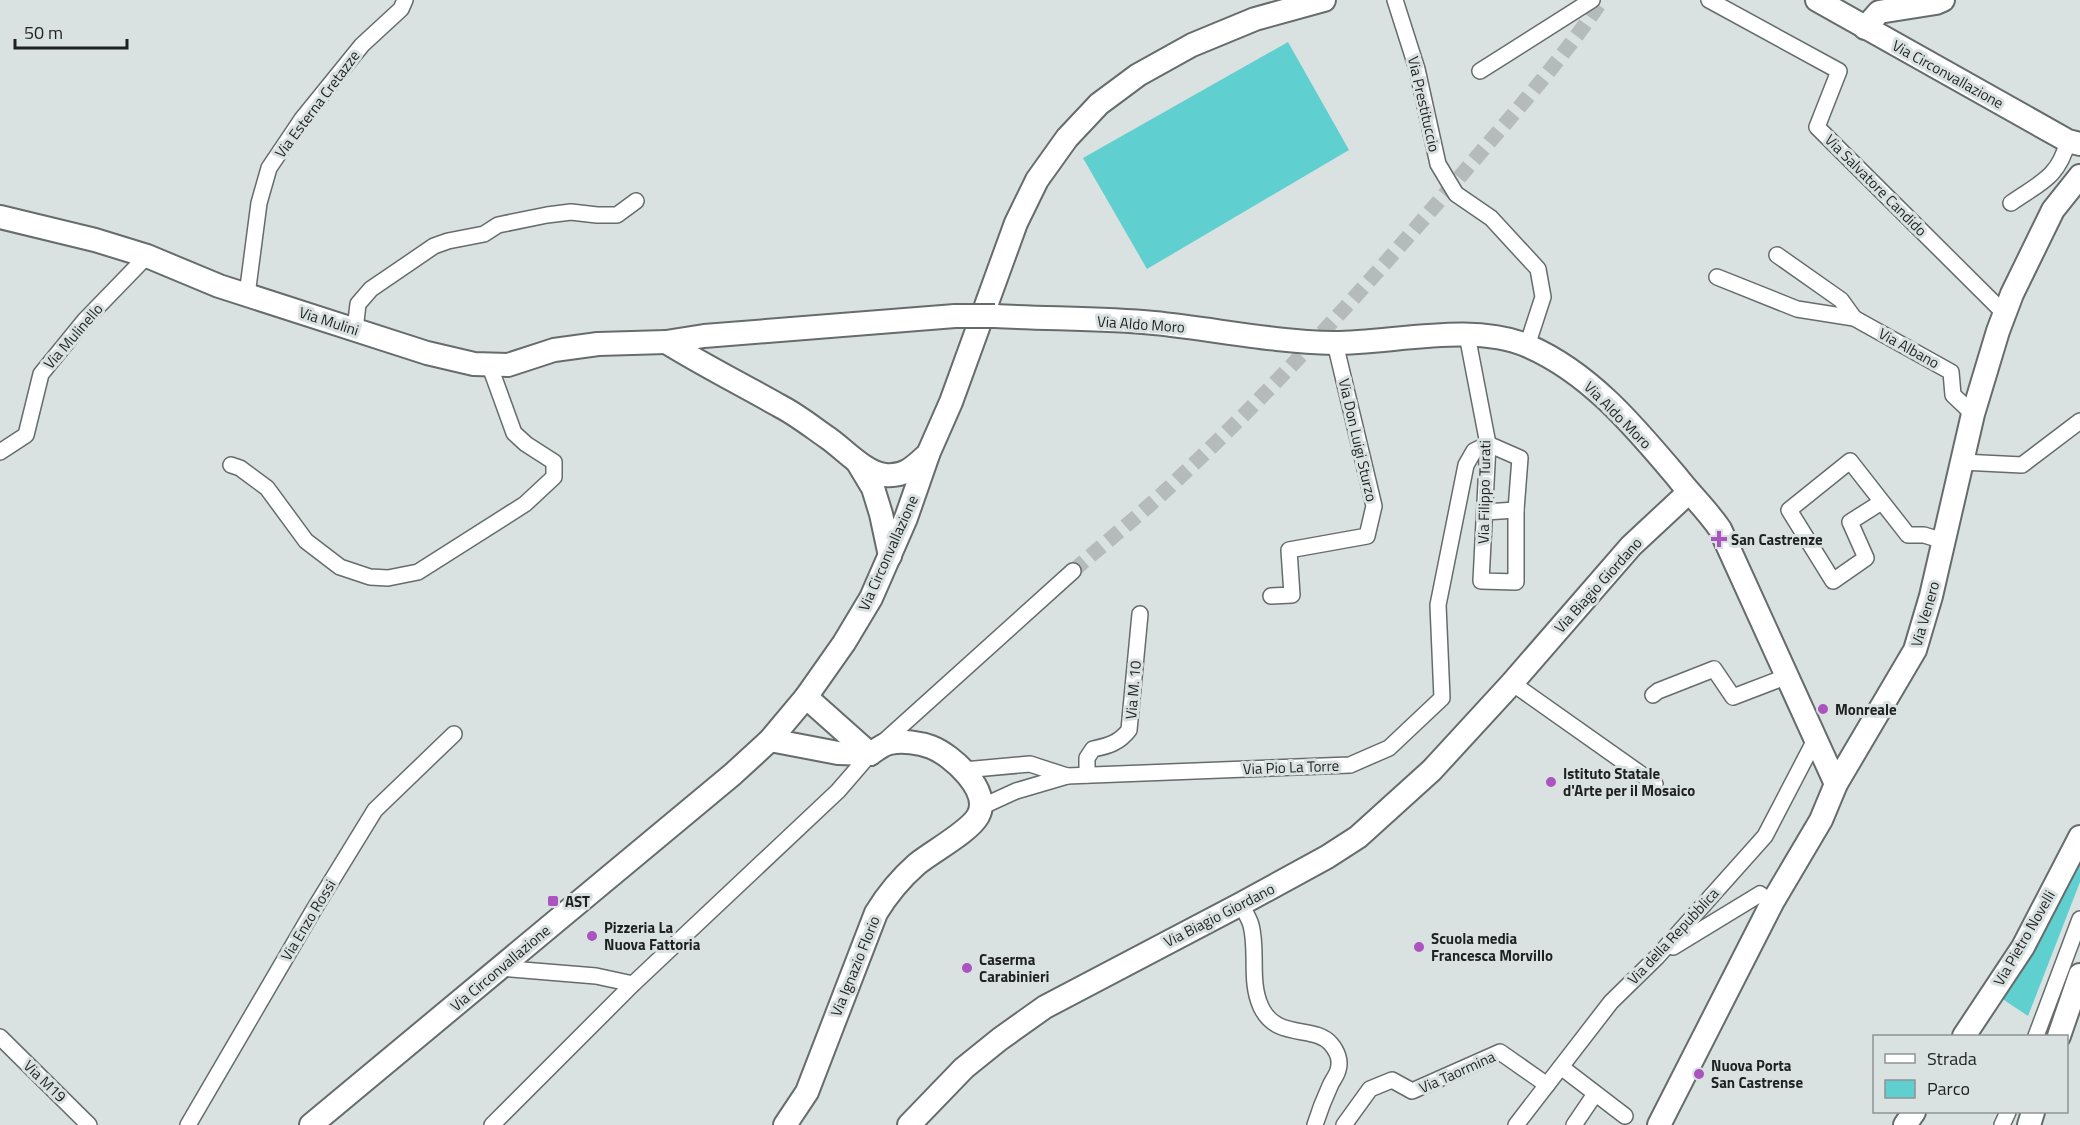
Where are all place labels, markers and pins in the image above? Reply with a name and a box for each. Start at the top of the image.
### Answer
place label: San Castrenze [1731,528,1823,551]
marker: San Castrenze [1712,532,1726,546]
place label: Monreale [1835,698,1897,721]
marker: Monreale [1816,702,1830,716]
place label: Istituto Statale d'Arte per il Mosaico [1563,762,1695,802]
marker: Istituto Statale d'Arte per il Mosaico [1544,775,1558,789]
place label: AST [565,890,590,913]
marker: AST [546,894,560,908]
place label: Pizzeria La Nuova Fattoria [604,916,701,956]
place label: Scuola media Francesca Morvillo [1431,927,1553,967]
marker: Pizzeria La Nuova Fattoria [585,929,599,943]
marker: Scuola media Francesca Morvillo [1412,940,1426,954]
place label: Caserma Carabinieri [979,948,1049,988]
marker: Caserma Carabinieri [960,961,974,975]
place label: Nuova Porta San Castrense [1711,1054,1803,1094]
marker: Nuova Porta San Castrense [1692,1067,1706,1081]

